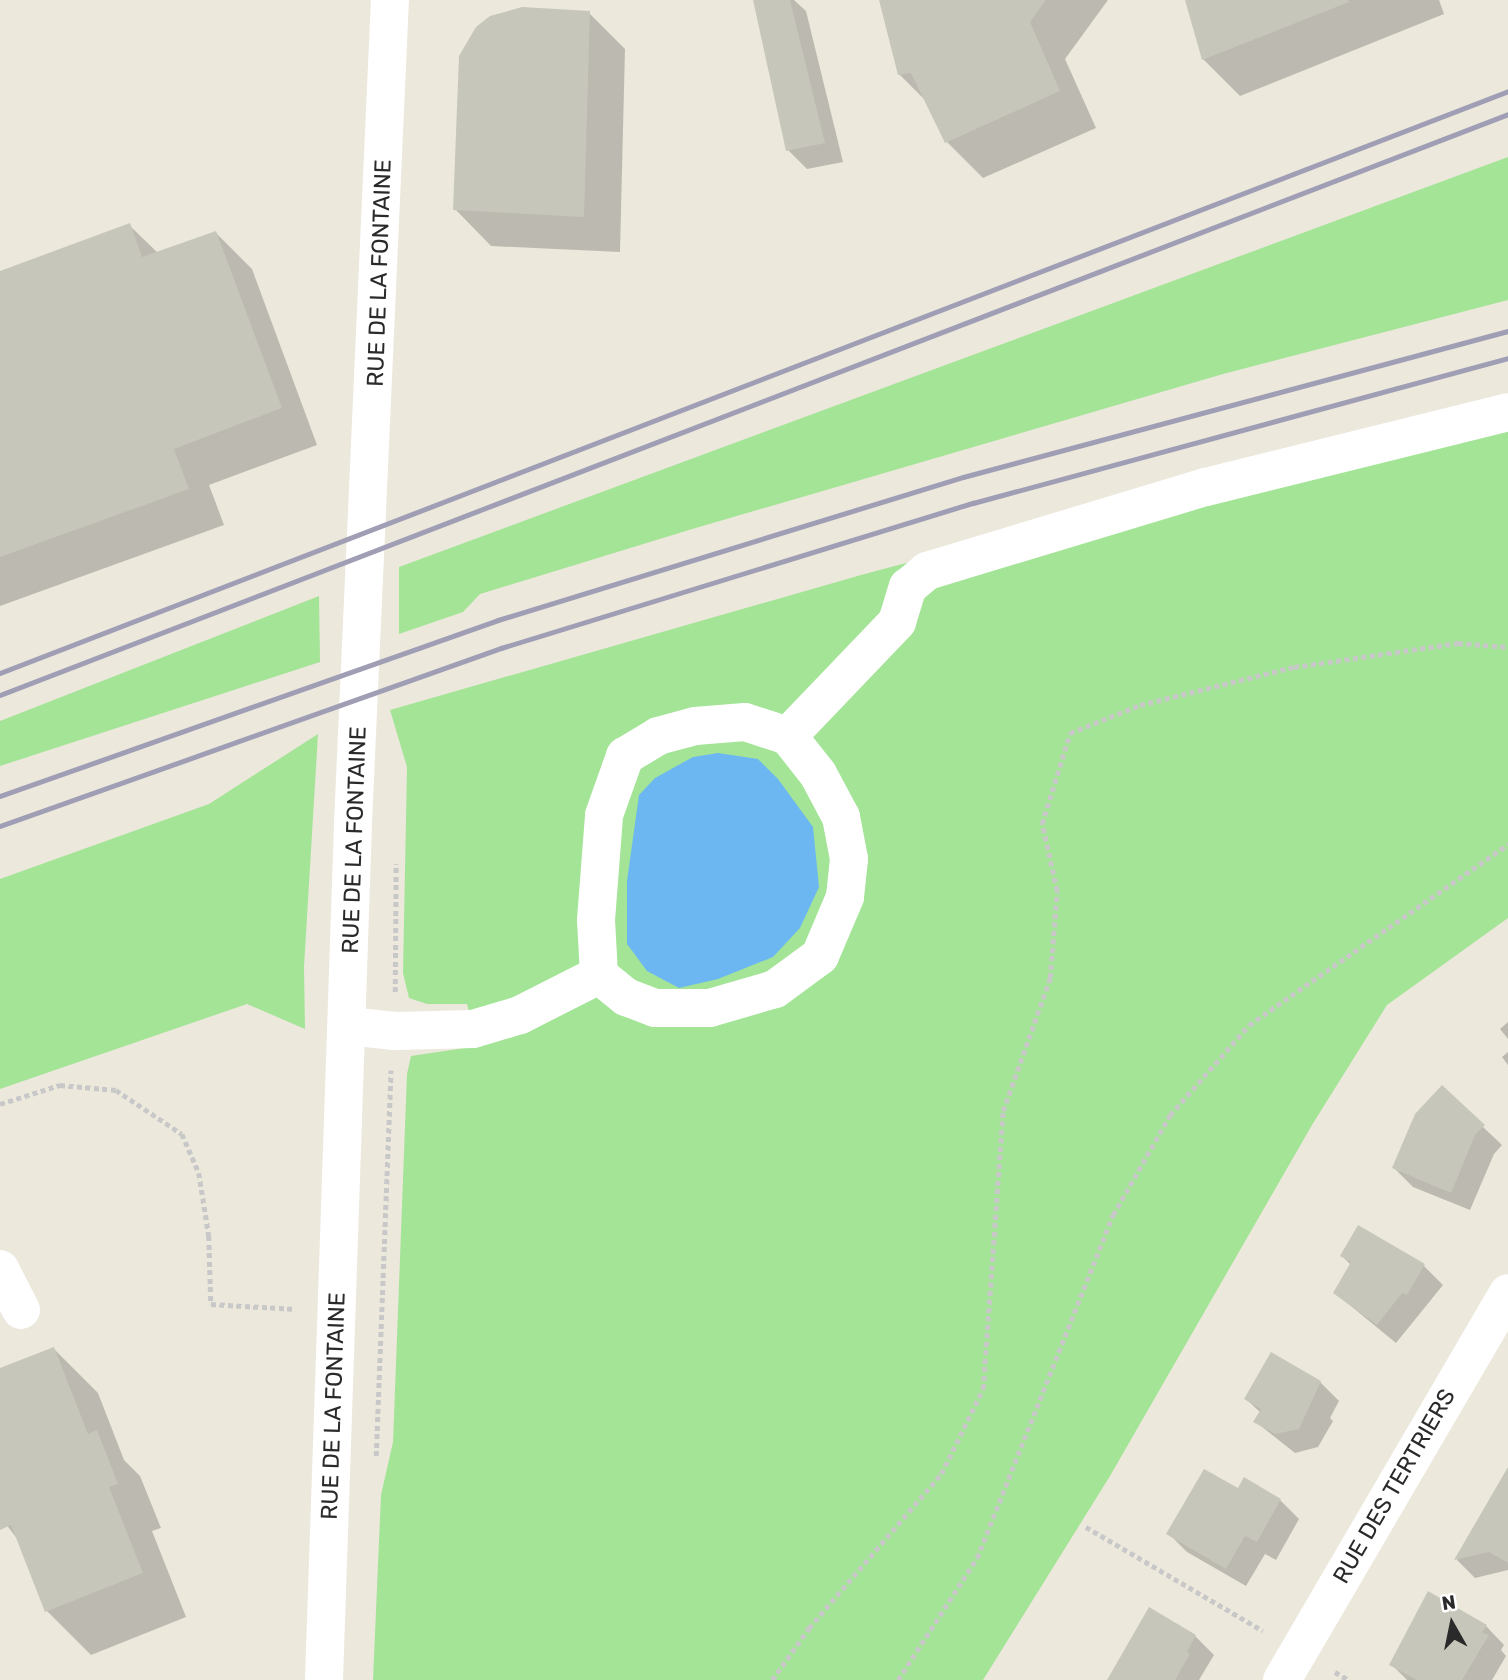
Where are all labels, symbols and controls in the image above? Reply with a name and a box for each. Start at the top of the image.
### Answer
street label: RUE DE LA FONTAINE [361,158,397,388]
street label: RUE DE LA FONTAINE [336,725,372,955]
street label: RUE DE LA FONTAINE [315,1291,351,1521]
street label: RUE DES TERTRIERS [1327,1384,1461,1588]
north arrow [1417,1589,1487,1659]
text: N [1440,1590,1457,1615]

